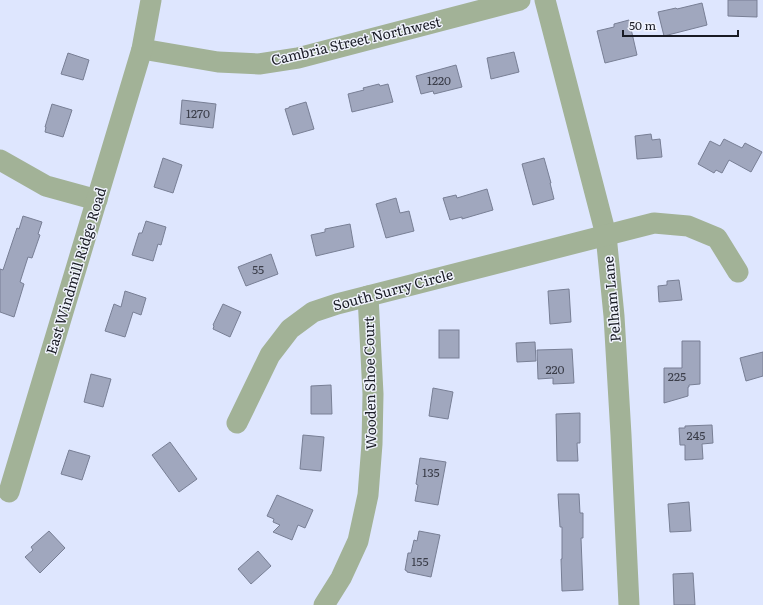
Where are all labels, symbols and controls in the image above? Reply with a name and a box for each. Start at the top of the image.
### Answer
street label: Cambria Street Northwest [269,11,443,69]
scale bar [623,12,738,38]
text: 50 m [629,16,656,34]
house number: 1220 [427,71,451,89]
house number: 1270 [186,104,210,122]
street label: East Windmill Ridge Road [40,184,110,357]
street label: Pelham Lane [597,255,625,343]
house number: 55 [252,260,264,278]
street label: South Surry Circle [330,263,455,315]
street label: Wooden Shoe Court [358,316,380,450]
house number: 220 [545,360,565,378]
house number: 225 [668,367,686,385]
house number: 245 [687,426,705,444]
house number: 135 [422,463,440,481]
house number: 155 [411,552,429,570]

